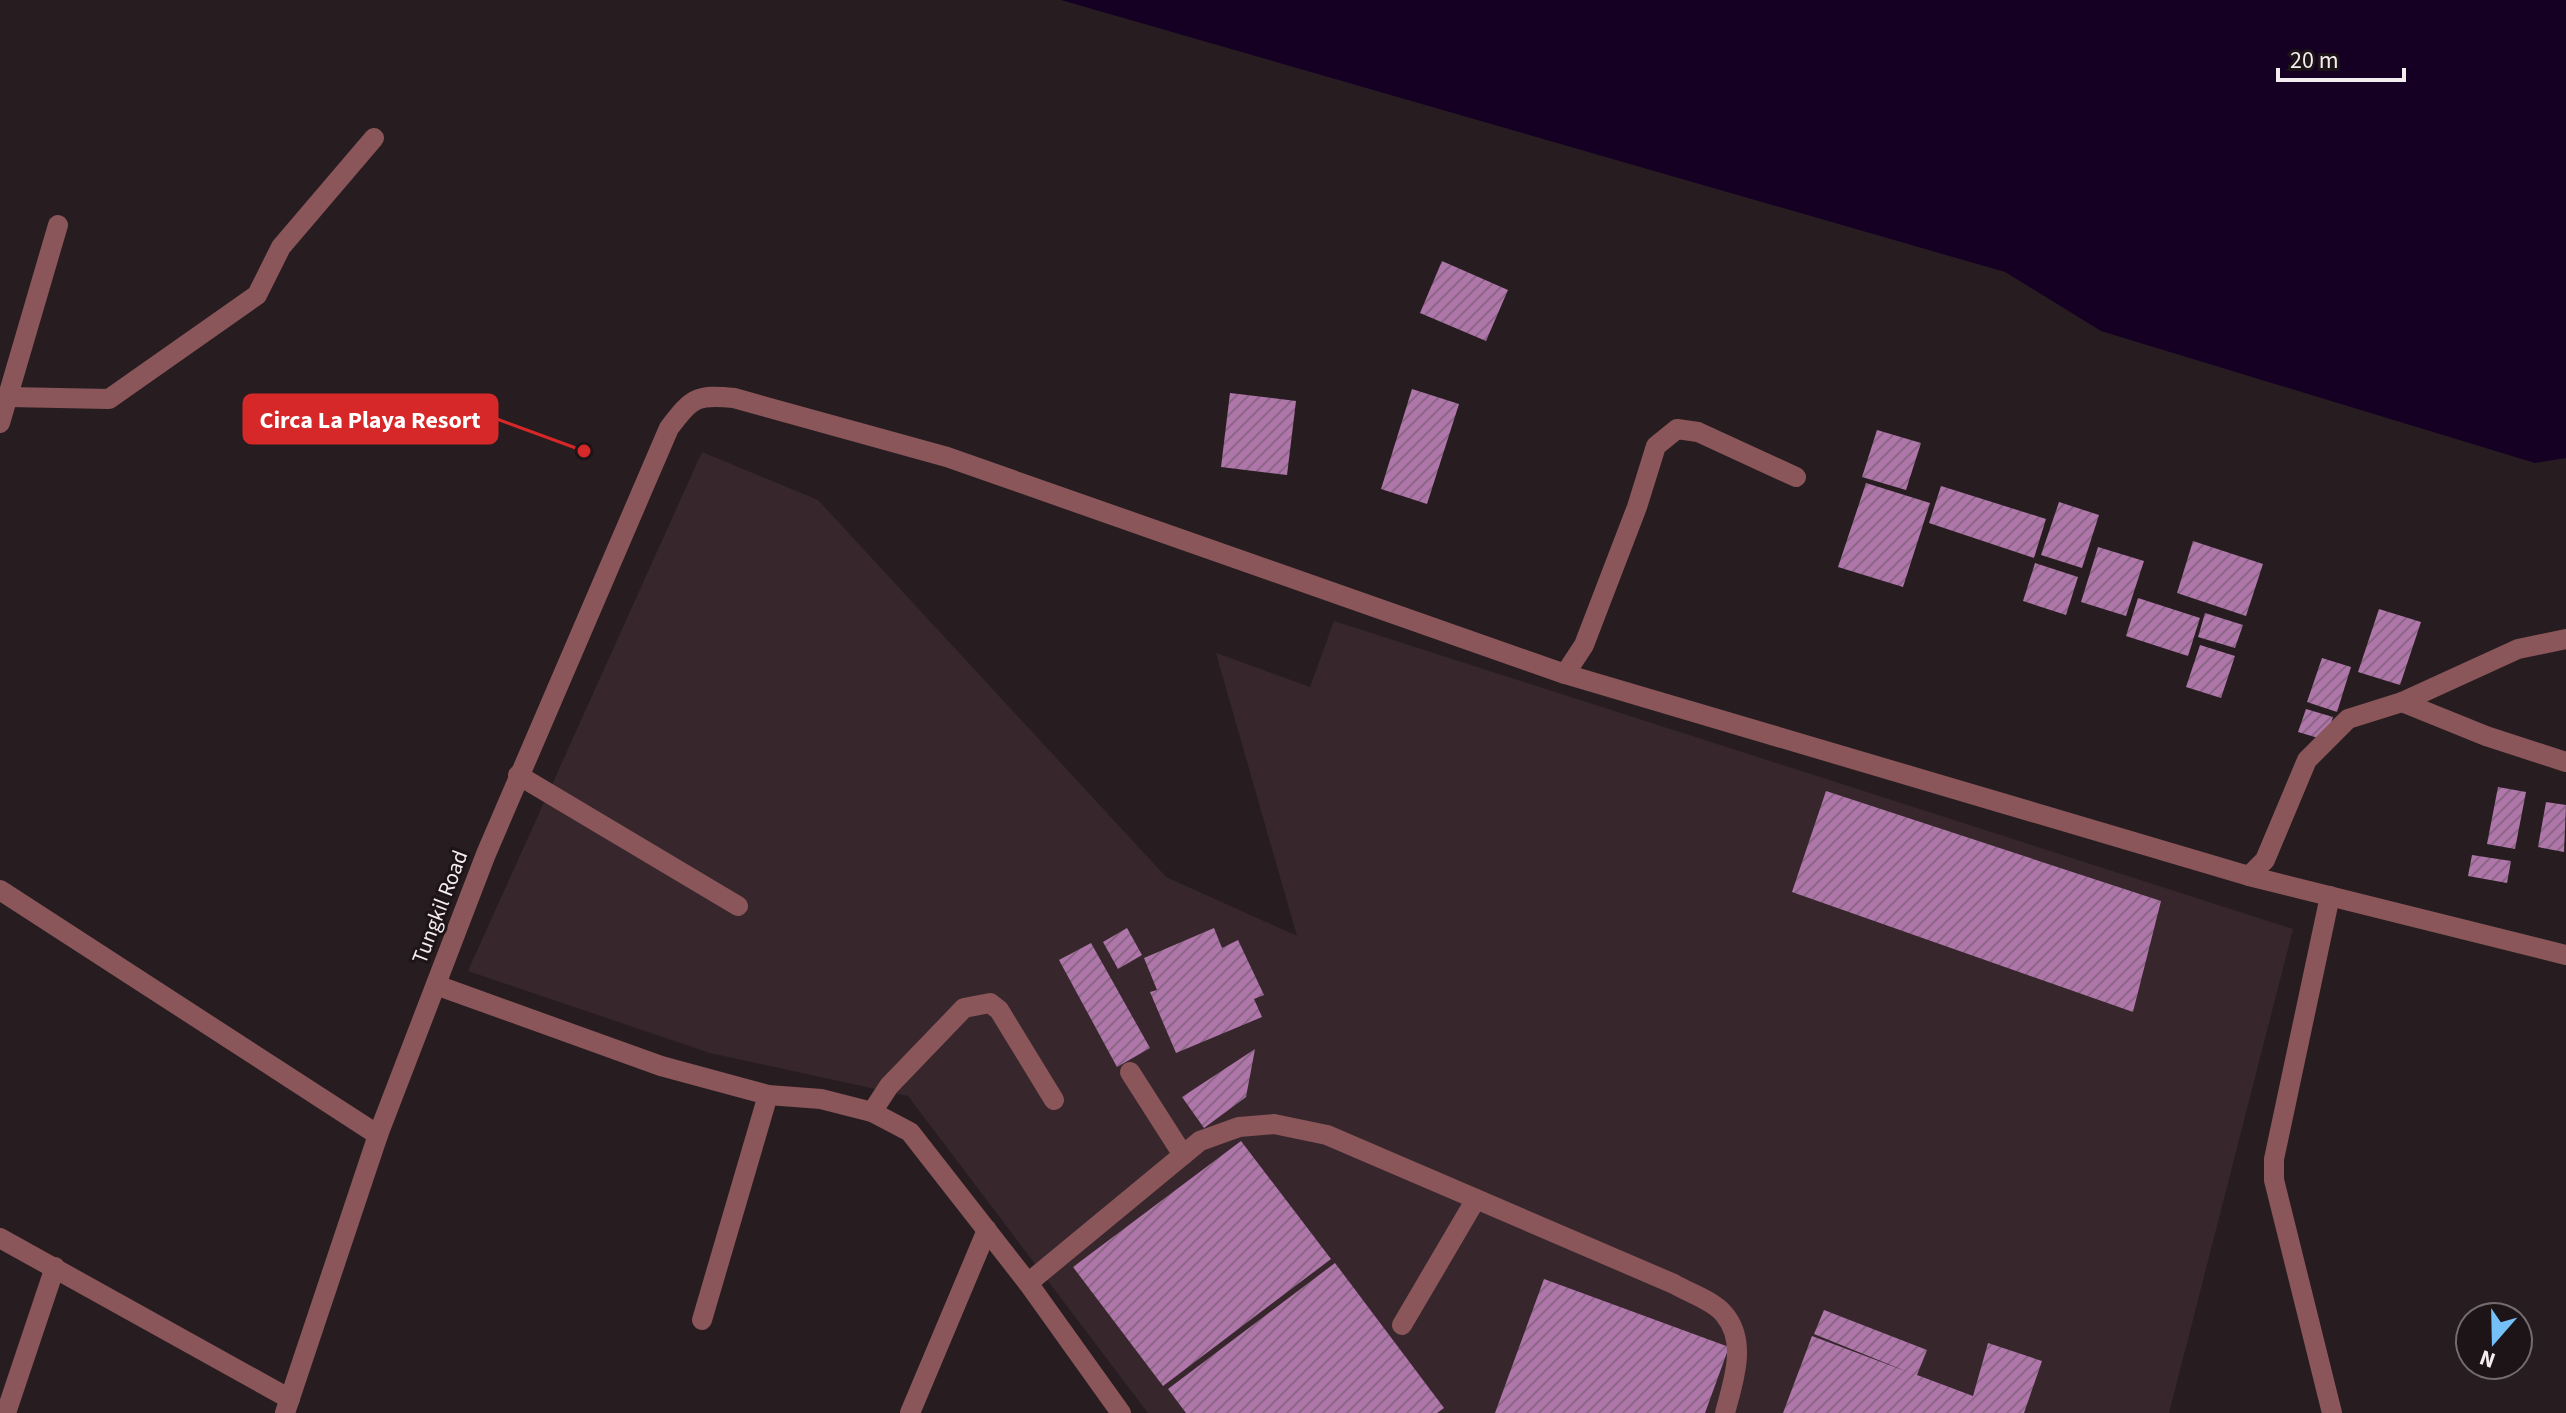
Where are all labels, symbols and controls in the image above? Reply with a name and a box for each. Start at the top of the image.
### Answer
scale bar [2278,32,2404,82]
text: 20 m [2290,43,2339,78]
callout: Circa La Playa Resort [244,395,497,443]
text: Circa La Playa Resort [259,403,481,438]
street label: Tungkil Road [404,846,476,968]
north arrow [2454,1301,2534,1381]
text: N [2475,1341,2500,1376]

